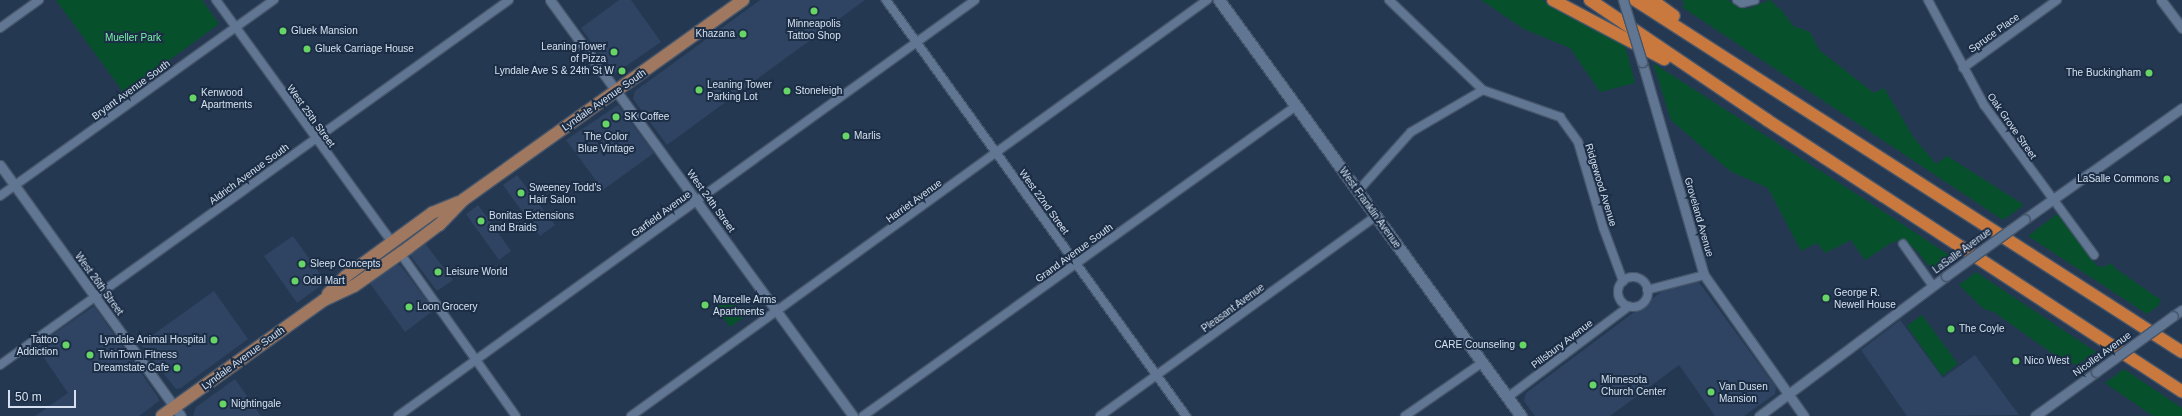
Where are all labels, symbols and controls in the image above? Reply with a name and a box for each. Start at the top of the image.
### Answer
marker: Minneapolis Tattoo Shop [809,6,819,16]
street label: Spruce Place [1966,11,2022,55]
place label: Minneapolis Tattoo Shop [787,17,841,40]
place label: Gluek Mansion [291,25,358,37]
marker: Gluek Mansion [278,26,288,36]
place label: Khazana [696,28,735,40]
marker: Khazana [738,29,748,39]
park label: Mueller Park [105,32,161,44]
place label: Leaning Tower of Pizza [541,40,606,64]
place label: Gluek Carriage House [315,43,414,55]
marker: Gluek Carriage House [302,44,312,54]
marker: Leaning Tower of Pizza [609,47,619,57]
street label: Bryant Avenue South [89,57,173,123]
place label: Lyndale Ave S & 24th St W [494,65,614,77]
street label: Lyndale Avenue South [560,66,648,134]
marker: Lyndale Ave S & 24th St W [617,66,627,76]
place label: The Buckingham [2066,67,2141,79]
marker: The Buckingham [2144,68,2154,78]
place label: Leaning Tower Parking Lot [707,78,772,102]
street label: West 25th Street [284,82,338,150]
marker: Leaning Tower Parking Lot [694,85,704,95]
place label: Stoneleigh [795,85,842,97]
place label: Kenwood Apartments [201,86,252,110]
marker: Stoneleigh [782,86,792,96]
street label: Oak Grove Street [1985,91,2039,161]
marker: Kenwood Apartments [188,93,198,103]
place label: SK Coffee [624,111,669,123]
marker: SK Coffee [611,112,621,122]
marker: The Color Blue Vintage [601,119,611,129]
place label: The Color Blue Vintage [578,130,634,154]
place label: Marlis [854,130,881,142]
marker: Marlis [841,131,851,141]
street label: Aldrich Avenue South [207,141,291,207]
street label: Ridgewood Avenue [1583,142,1619,228]
street label: West Franklin Avenue [1337,165,1403,251]
street label: West 24th Street [684,167,738,235]
street label: West 22nd Street [1016,167,1072,237]
place label: LaSalle Commons [2077,173,2159,185]
marker: LaSalle Commons [2162,174,2172,184]
street label: Groveland Avenue [1682,176,1716,258]
street label: Harriet Avenue [884,177,944,225]
place label: Sweeney Todd's Hair Salon [529,181,602,204]
marker: Sweeney Todd's Hair Salon [516,188,526,198]
street label: Garfield Avenue [629,188,693,240]
place label: Bonitas Extensions and Braids [489,209,574,232]
marker: Bonitas Extensions and Braids [476,216,486,226]
street label: Grand Avenue South [1033,221,1115,285]
street label: LaSalle Avenue [1930,226,1994,276]
street label: West 26th Street [72,250,126,318]
place label: Sleep Concepts [310,258,381,270]
marker: Sleep Concepts [297,259,307,269]
place label: Leisure World [446,266,508,278]
marker: Leisure World [433,267,443,277]
place label: Odd Mart [303,275,345,287]
marker: Odd Mart [290,276,300,286]
street label: Pleasant Avenue [1199,281,1267,335]
place label: George R. Newell House [1834,286,1896,310]
place label: Marcelle Arms Apartments [713,293,777,316]
marker: George R. Newell House [1821,293,1831,303]
marker: Marcelle Arms Apartments [700,300,710,310]
place label: Loon Grocery [417,301,478,313]
marker: Loon Grocery [404,302,414,312]
street label: Pillsbury Avenue [1529,317,1595,371]
place label: The Coyle [1959,323,2005,335]
street label: Lyndale Avenue South [199,324,287,392]
marker: The Coyle [1946,324,1956,334]
street label: Nicollet Avenue [2070,329,2134,379]
place label: Tattoo Addiction [17,333,58,356]
place label: Lyndale Animal Hospital [99,334,206,346]
marker: Lyndale Animal Hospital [209,335,219,345]
place label: CARE Counseling [1434,339,1515,351]
marker: Tattoo Addiction [61,340,71,350]
marker: CARE Counseling [1518,340,1528,350]
place label: TwinTown Fitness [98,349,177,361]
marker: TwinTown Fitness [85,350,95,360]
place label: Nico West [2024,355,2069,367]
marker: Nico West [2011,356,2021,366]
place label: Dreamstate Cafe [93,362,169,374]
marker: Dreamstate Cafe [172,363,182,373]
place label: Minnesota Church Center [1601,373,1666,396]
marker: Minnesota Church Center [1588,380,1598,390]
place label: Van Dusen Mansion [1719,380,1768,404]
scale bar [10,382,78,408]
marker: Van Dusen Mansion [1706,387,1716,397]
text: 50 m [15,390,42,404]
place label: Nightingale [231,398,281,410]
marker: Nightingale [218,399,228,409]

